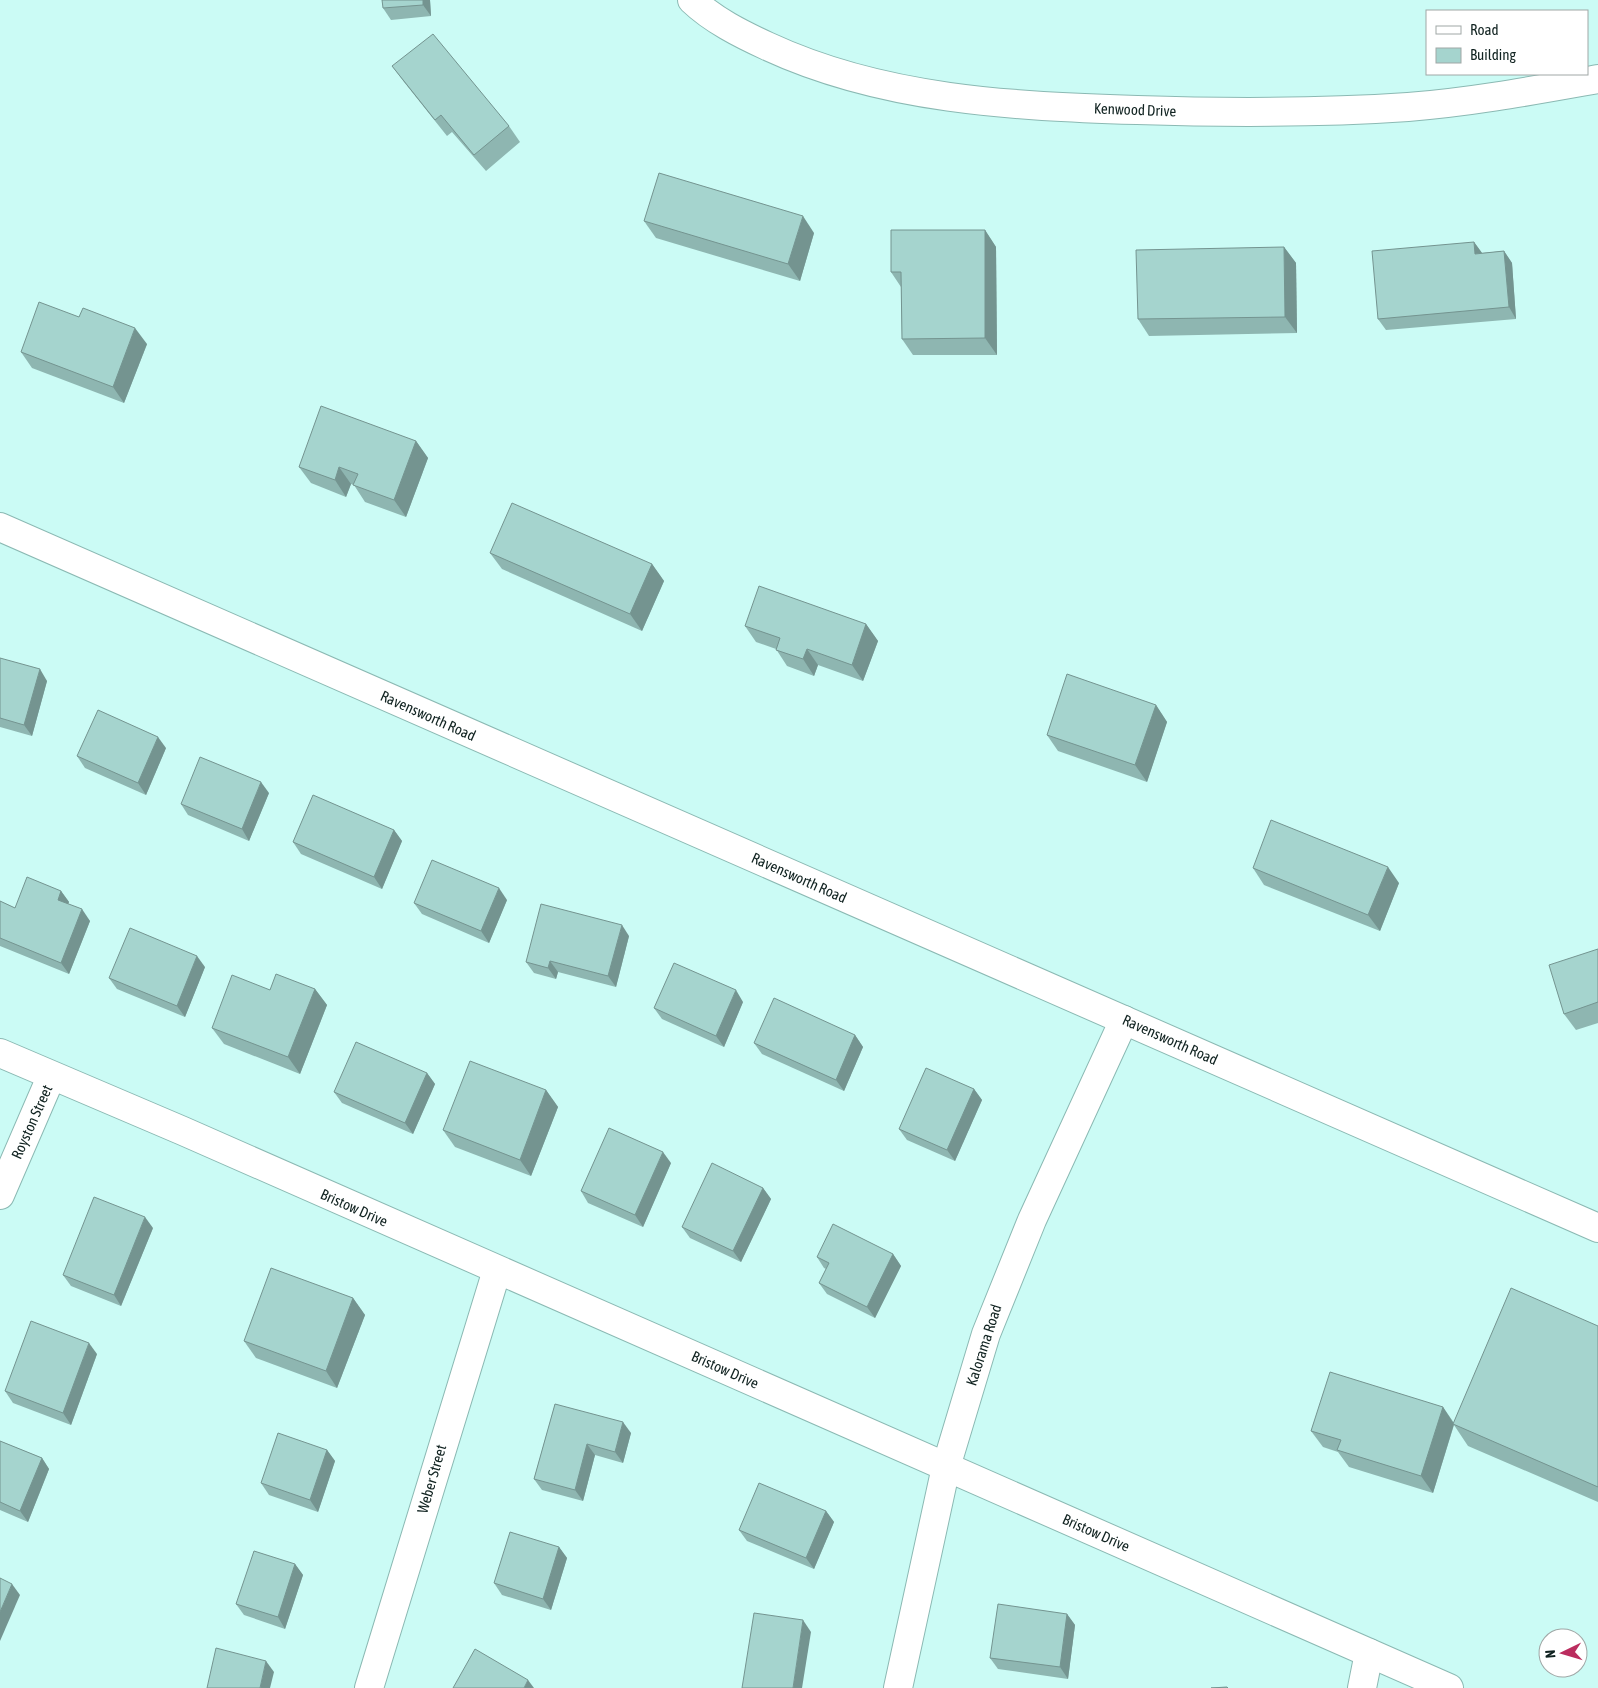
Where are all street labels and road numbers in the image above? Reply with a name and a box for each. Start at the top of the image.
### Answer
street label: Kenwood Drive [1094,100,1177,119]
street label: Ravensworth Road [378,687,478,744]
street label: Ravensworth Road [749,849,849,906]
street label: Ravensworth Road [1120,1011,1220,1068]
street label: Royston Street [8,1082,55,1161]
street label: Bristow Drive [318,1185,390,1230]
street label: Kalorama Road [962,1302,1005,1388]
street label: Bristow Drive [689,1347,761,1392]
street label: Weber Street [414,1443,449,1515]
street label: Bristow Drive [1060,1510,1132,1555]

